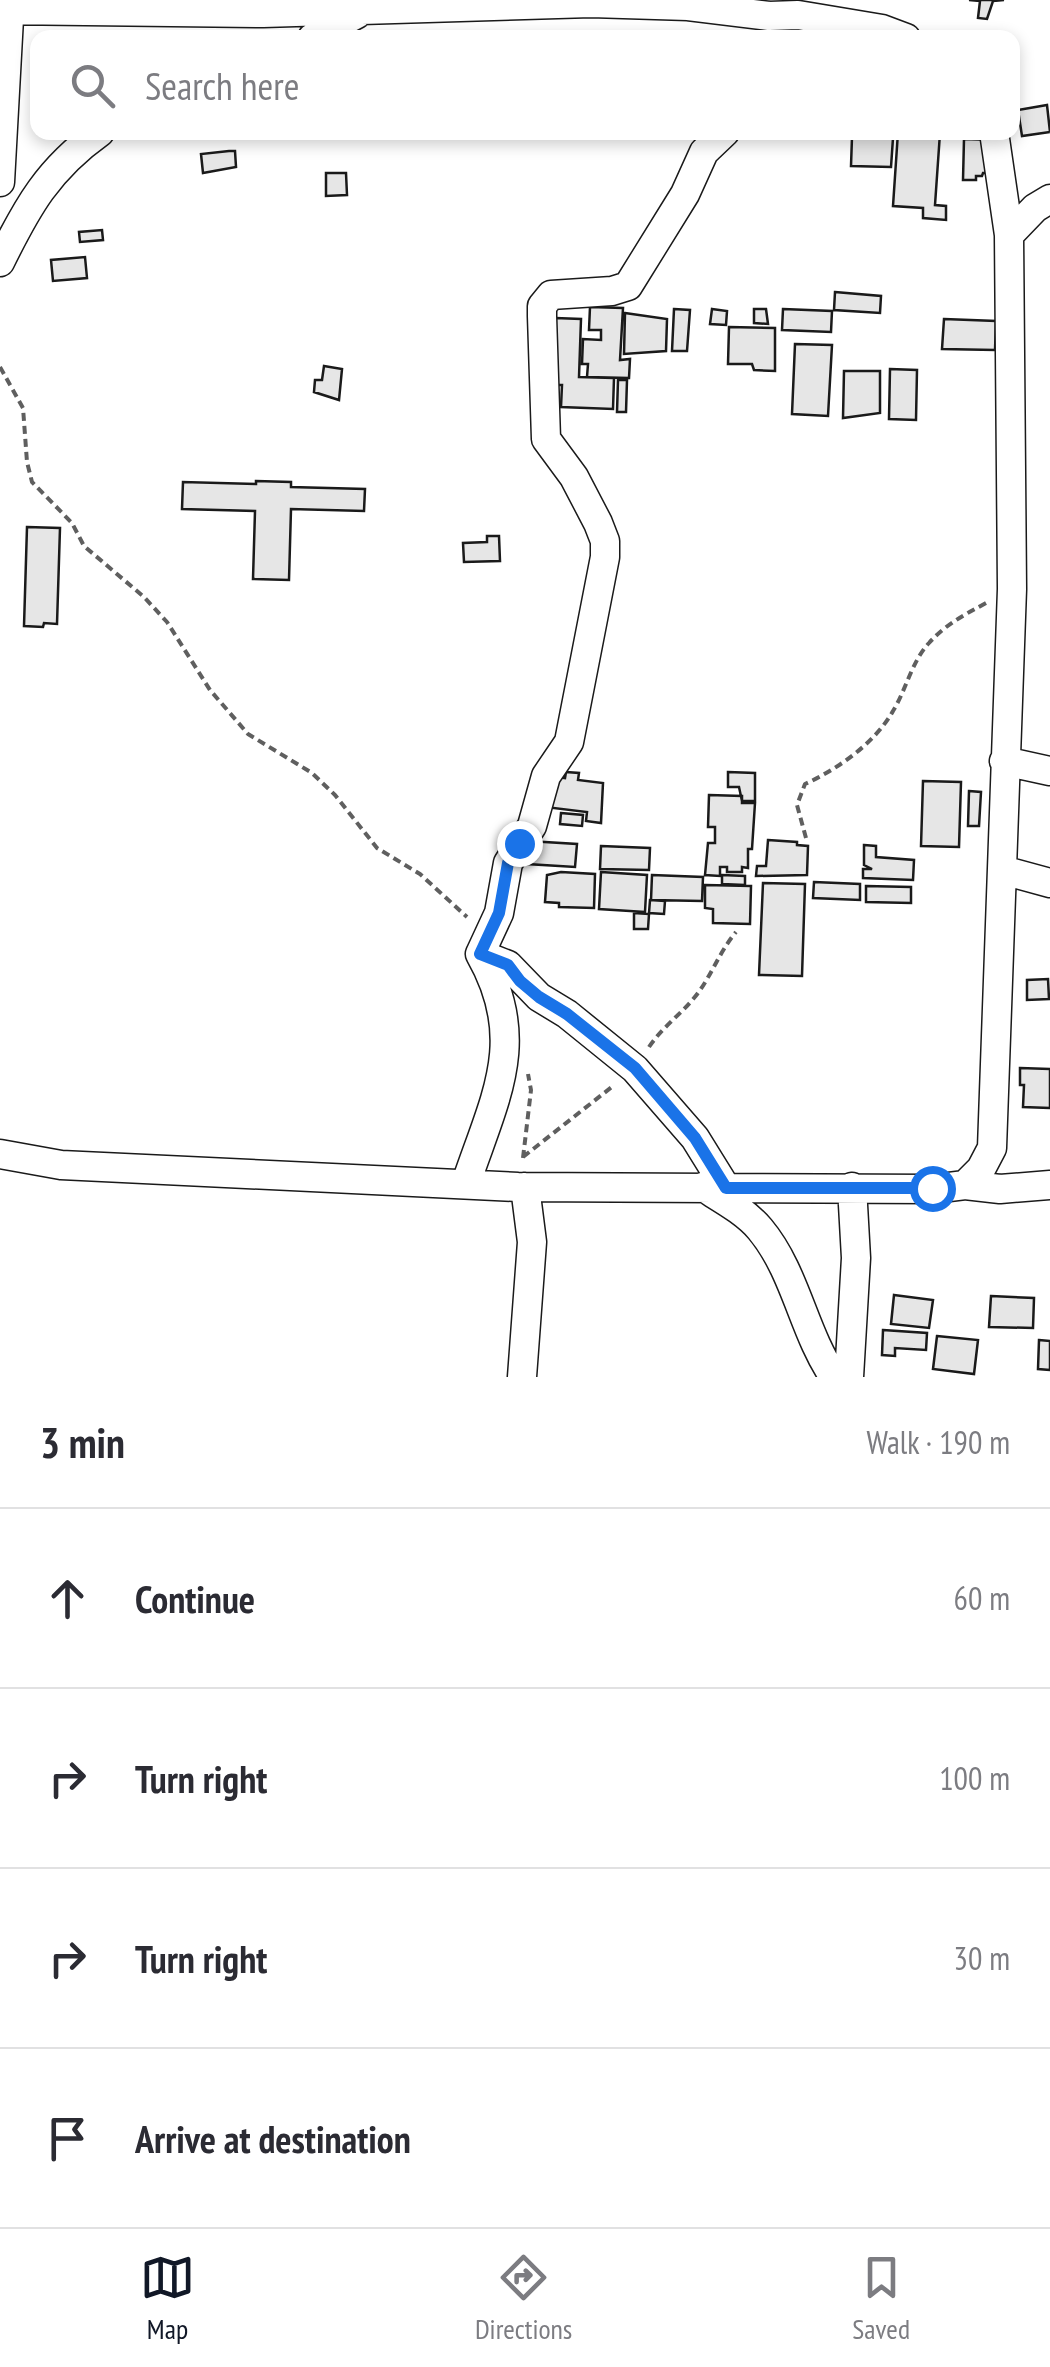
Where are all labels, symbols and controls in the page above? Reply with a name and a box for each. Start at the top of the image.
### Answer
search box [30,30,1020,140]
icon: search [65,58,120,113]
text: Search here [145,61,299,110]
route end [497,821,543,867]
route start [910,1166,956,1212]
text: 3 min [40,1415,125,1470]
text: Walk · 190 m [866,1421,1010,1463]
icon: ahead [40,1571,95,1626]
text: Continue [135,1574,255,1623]
text: 60 m [954,1577,1010,1619]
icon: right [40,1751,95,1806]
text: Turn right [135,1754,267,1803]
text: 100 m [939,1757,1010,1799]
icon: right [40,1931,95,1986]
text: Turn right [135,1934,267,1983]
text: 30 m [954,1937,1010,1979]
icon: arrive [40,2111,95,2166]
text: Arrive at destination [135,2114,411,2163]
tab: Map [140,2250,195,2347]
tab: Directions [475,2250,572,2347]
tab: Saved [852,2250,910,2347]

